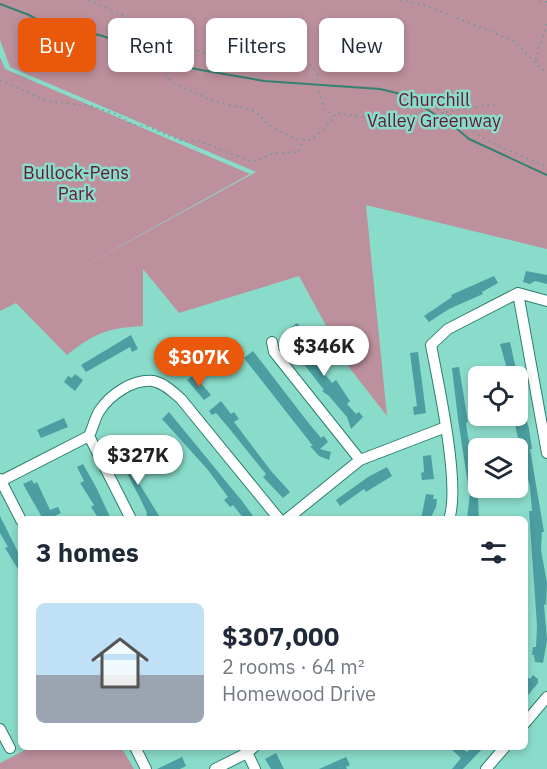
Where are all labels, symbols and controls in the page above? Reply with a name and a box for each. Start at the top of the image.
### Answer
chip: Buy [18,18,96,72]
chip: Rent [108,18,194,72]
chip: Filters [206,18,307,72]
chip: New [319,18,404,72]
park label: Churchill Valley Greenway [367,88,501,132]
park label: Bullock-Pens Park [23,161,129,205]
pin: $346K [282,326,366,377]
text: $346K [293,332,355,359]
pin: $307K [157,337,241,388]
text: $307K [168,343,230,370]
map controls [468,366,528,498]
button: locate [468,366,528,426]
pin: $327K [96,435,180,486]
button: layers [468,438,528,498]
text: $327K [107,441,169,468]
text: 3 homes [36,535,139,569]
icon: filters [477,536,510,569]
text: $307,000 [222,619,339,653]
icon: home [84,627,156,699]
text: 2 rooms · 64 m² [222,653,365,680]
text: Homewood Drive [222,680,376,707]

